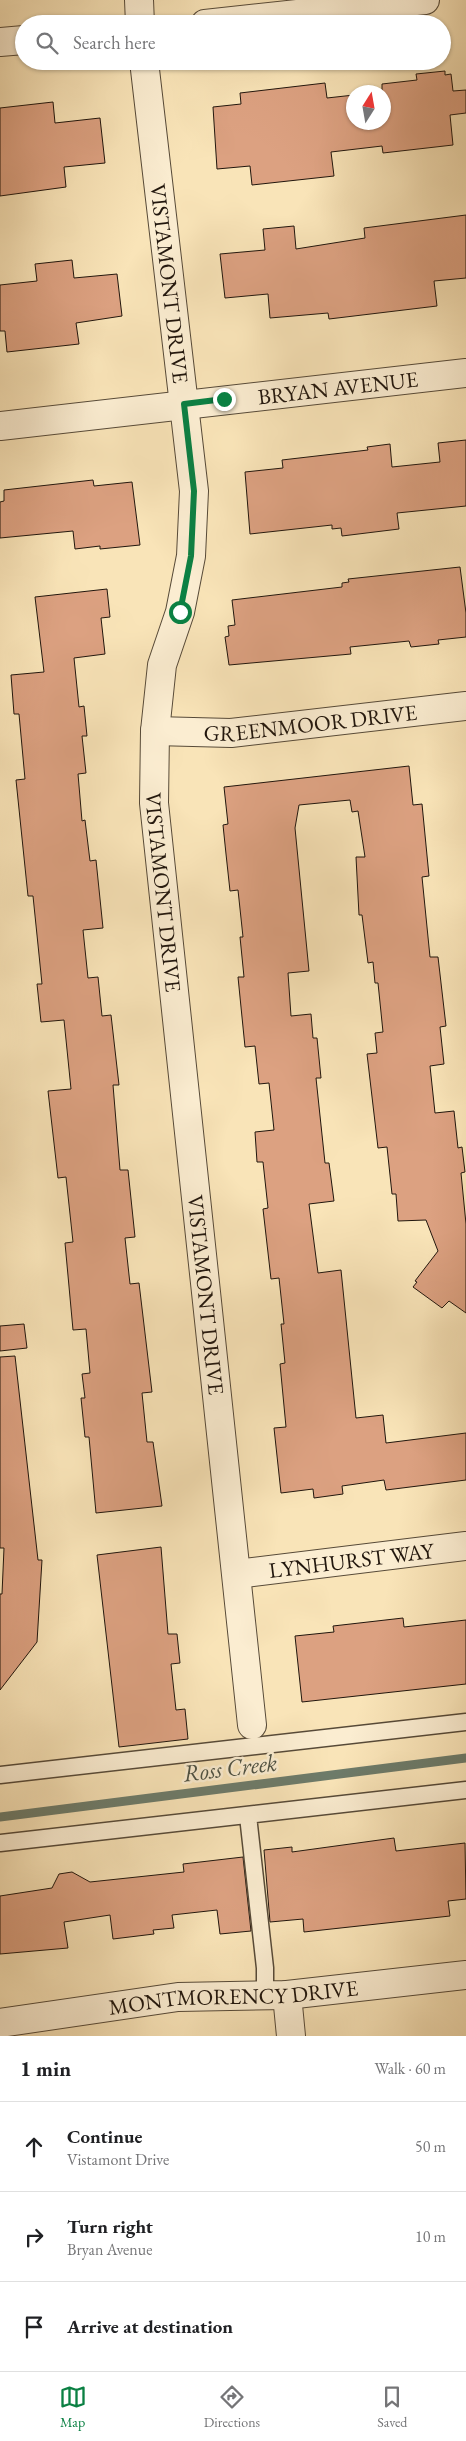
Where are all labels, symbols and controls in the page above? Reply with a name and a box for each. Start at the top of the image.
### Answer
search box [15,15,451,70]
icon: search [33,29,61,57]
text: Search here [73,30,155,55]
north arrow [346,85,391,130]
street label: VISTAMONT DRIVE [143,182,195,385]
street label: BRYAN AVENUE [256,365,420,412]
route end [213,388,236,411]
route start [169,601,192,624]
street label: GREENMOOR DRIVE [203,698,419,748]
street label: VISTAMONT DRIVE [139,792,188,994]
street label: VISTAMONT DRIVE [181,1194,231,1396]
street label: LYNHURST WAY [267,1536,437,1585]
water label: Ross Creek [181,1746,279,1789]
street label: MONTMORENCY DRIVE [106,1973,360,2022]
text: 1 min [20,2055,71,2082]
text: Walk · 60 m [375,2058,446,2079]
text: Continue [67,2124,142,2149]
icon: ahead [20,2133,48,2161]
text: 50 m [415,2136,446,2157]
text: Vistamont Drive [67,2149,169,2170]
text: Turn right [67,2214,153,2239]
icon: right [20,2223,48,2251]
text: 10 m [415,2226,446,2247]
text: Bryan Avenue [67,2239,152,2260]
icon: arrive [20,2313,48,2341]
text: Arrive at destination [67,2314,233,2339]
tab: Map [59,2383,87,2431]
tab: Directions [204,2383,260,2431]
tab: Saved [377,2383,407,2431]

